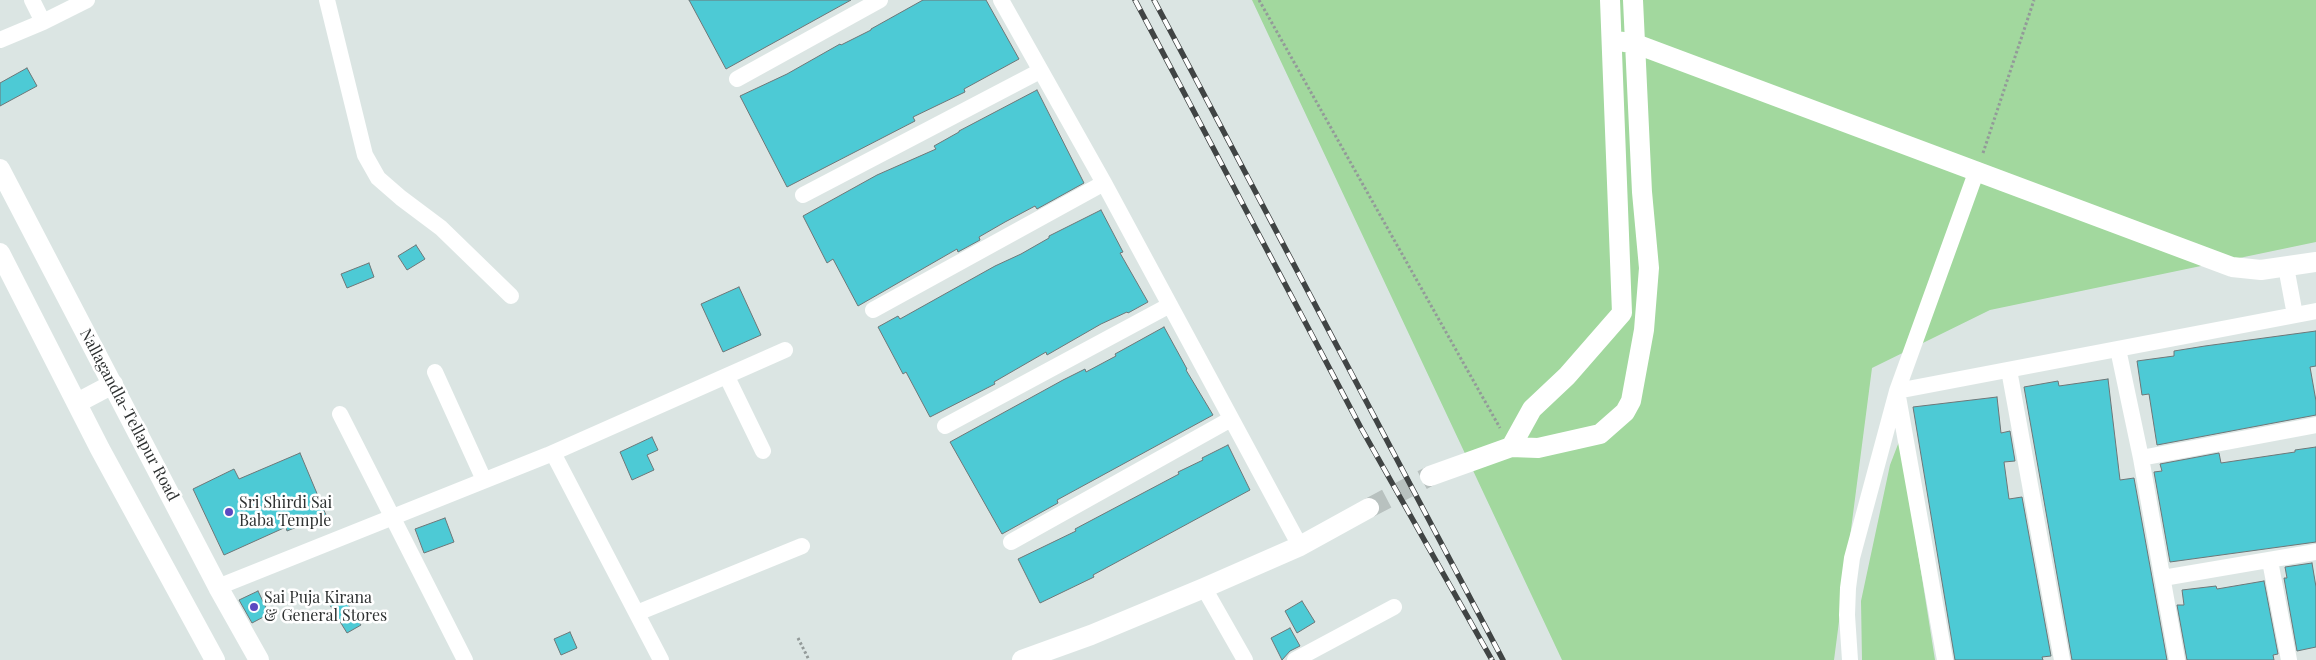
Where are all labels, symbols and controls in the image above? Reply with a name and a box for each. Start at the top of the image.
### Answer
street label: Nallagandla-Tellapur Road [75,326,183,504]
place label: Sri Shirdi Sai Baba Temple [239,493,332,531]
marker: Sri Shirdi Sai Baba Temple [223,506,235,518]
place label: Sai Puja Kirana & General Stores [264,588,387,626]
marker: Sai Puja Kirana & General Stores [248,601,260,613]

